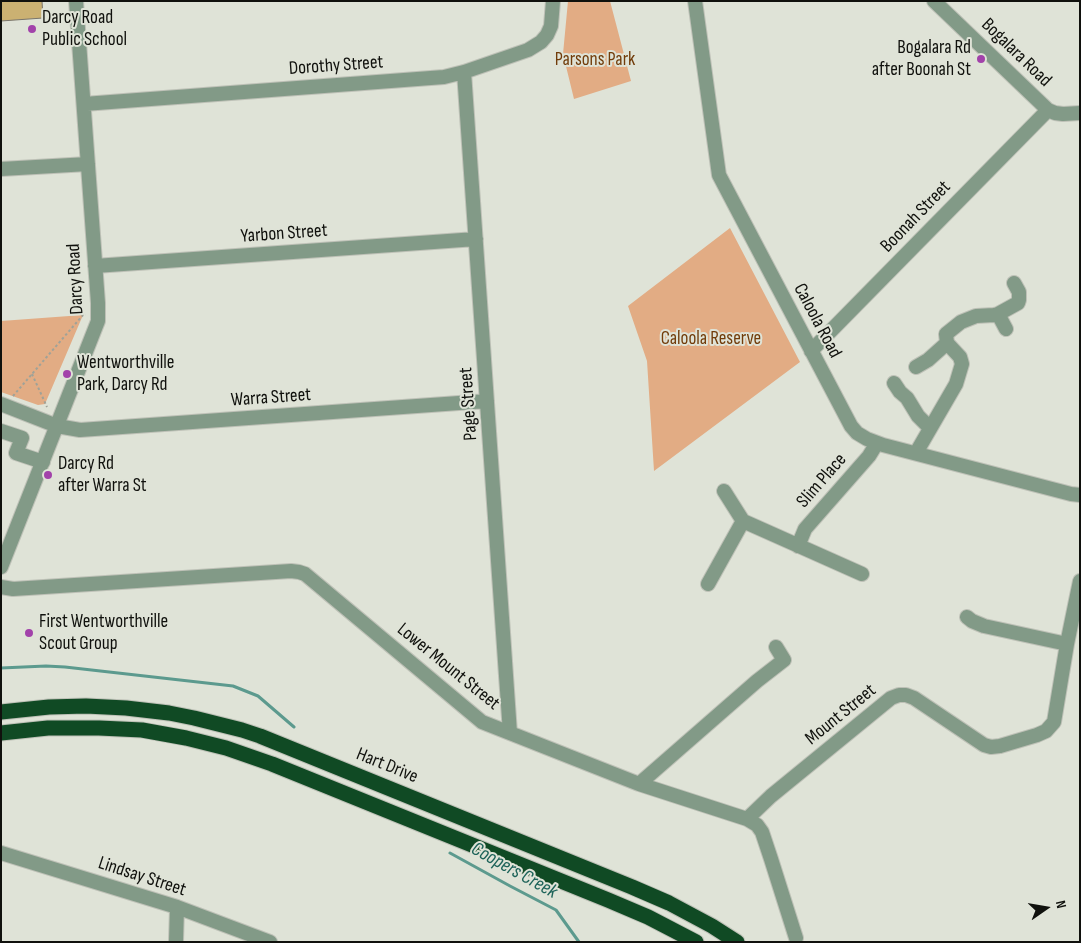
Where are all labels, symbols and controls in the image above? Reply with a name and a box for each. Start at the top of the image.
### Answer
place label: Darcy Road Public School [42,7,127,51]
street label: Bogalara Road [976,14,1056,92]
marker: Darcy Road Public School [26,23,38,35]
place label: Bogalara Rd after Boonah St [872,37,971,81]
park label: Parsons Park [555,49,635,71]
street label: Dorothy Street [288,51,384,81]
marker: Bogalara Rd after Boonah St [975,53,987,65]
street label: Boonah Street [876,176,956,258]
street label: Yarbon Street [240,220,328,248]
street label: Darcy Road [63,243,89,315]
street label: Caloola Road [788,280,846,362]
park label: Caloola Reserve [661,328,761,350]
place label: Wentworthville Park, Darcy Rd [77,352,174,396]
street label: Page Street [455,367,483,441]
marker: Wentworthville Park, Darcy Rd [61,368,73,380]
street label: Warra Street [230,384,312,412]
street label: Slim Place [792,449,852,513]
place label: Darcy Rd after Warra St [58,453,147,497]
marker: Darcy Rd after Warra St [42,469,54,481]
place label: First Wentworthville Scout Group [39,611,168,655]
street label: Lower Mount Street [392,619,504,715]
marker: First Wentworthville Scout Group [23,627,35,639]
street label: Mount Street [801,680,881,750]
street label: Hart Drive [353,743,421,789]
water label: Coopers Creek [467,837,561,905]
street label: Lindsay Street [95,852,189,902]
north arrow [1021,883,1071,933]
text: N [1052,899,1070,910]

